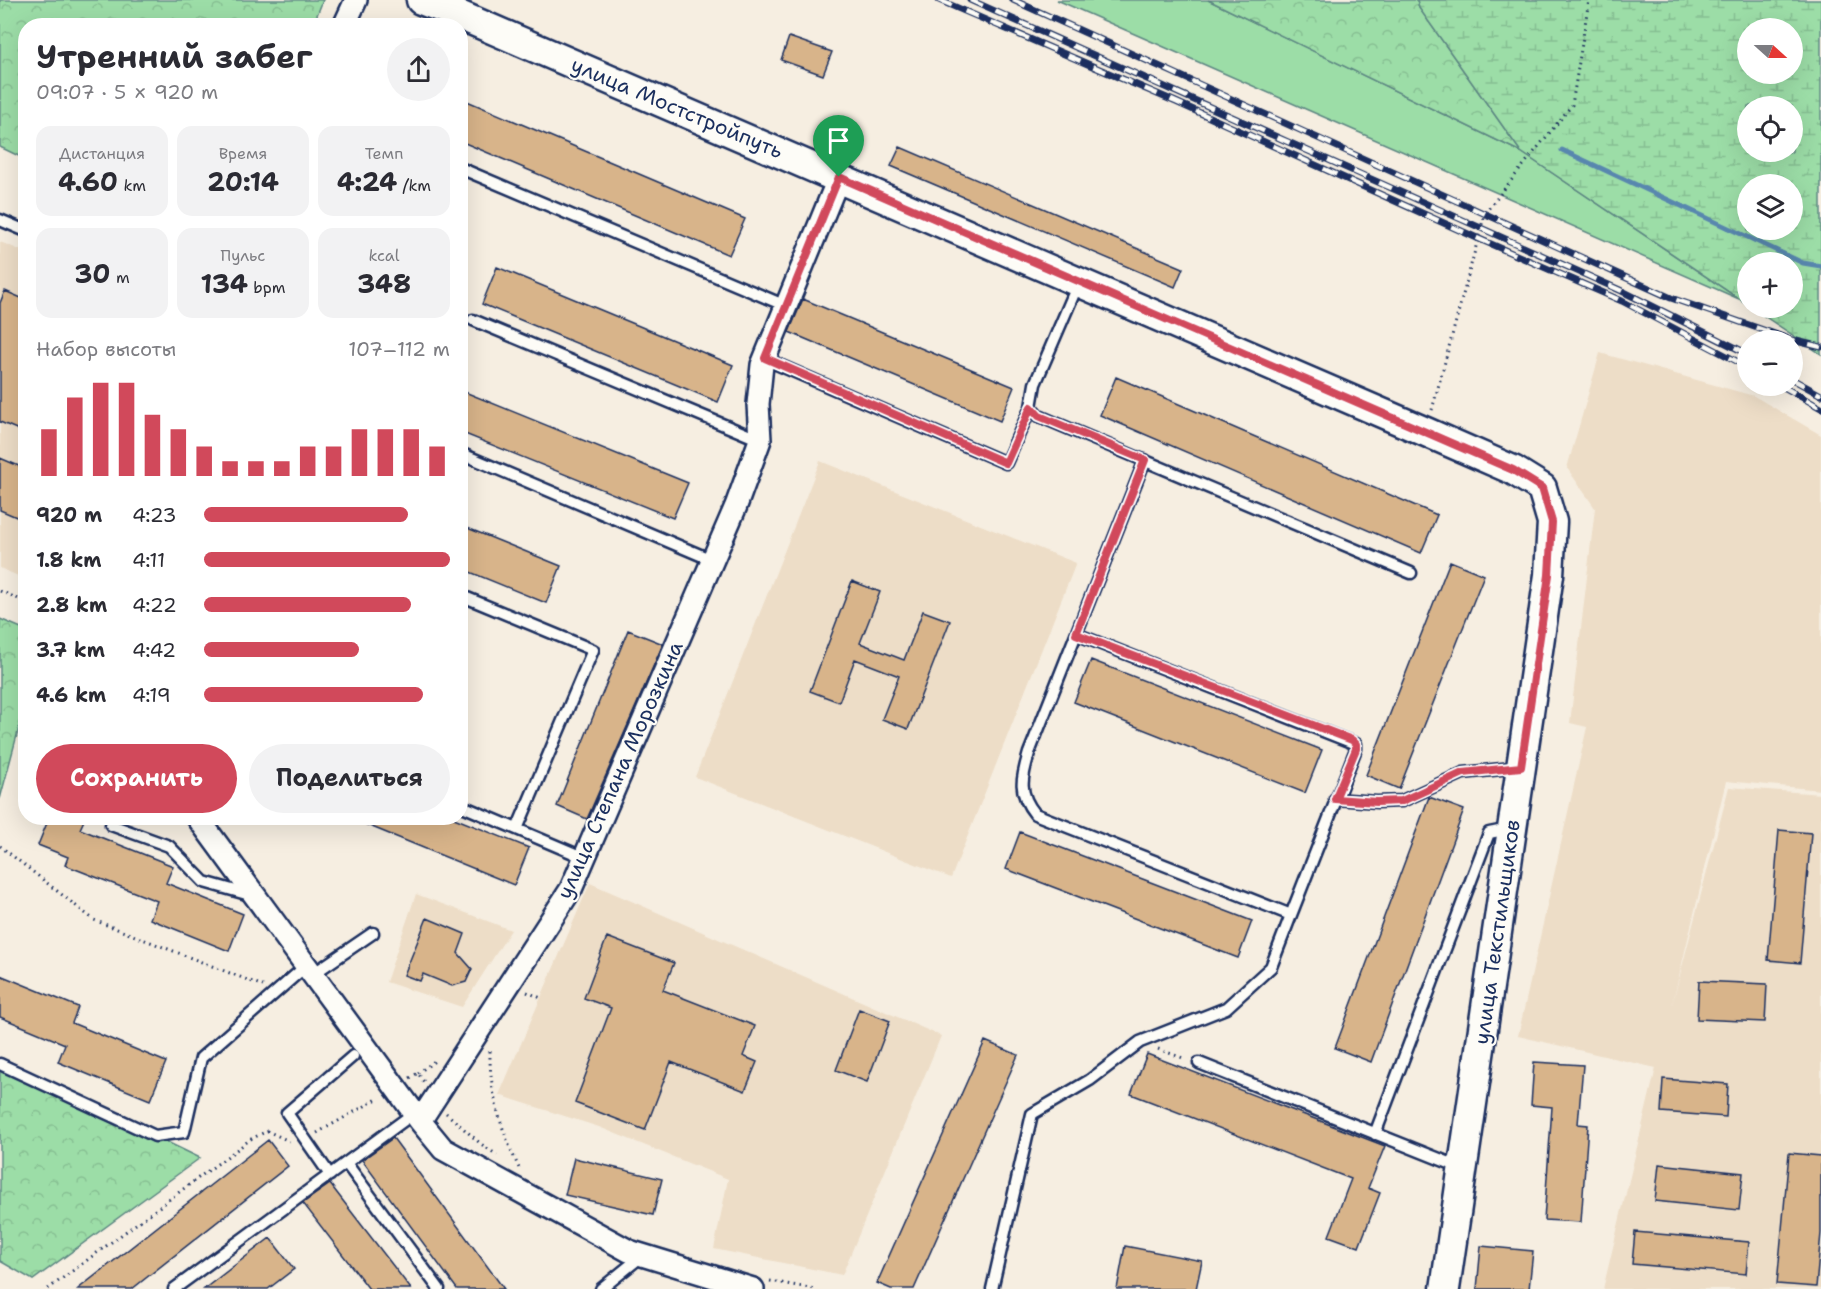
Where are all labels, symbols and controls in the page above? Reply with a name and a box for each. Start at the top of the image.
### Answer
north arrow [1737,18,1803,84]
map controls [1737,18,1803,396]
text: Утренний забег [36,34,313,79]
button: share [387,38,450,101]
street label: улица Мостстройпуть [567,51,787,165]
text: 09:07 · 5 × 920 m [36,79,218,105]
button: locate [1737,96,1803,162]
pin [813,115,864,177]
icon: arrive [822,124,855,157]
text: Дистанция [59,143,145,164]
text: Время [219,143,267,164]
text: Темп [365,143,403,164]
text: 4.60 [58,164,118,199]
text: 20:14 [207,164,279,199]
text: 4:24 [337,164,397,199]
button: layers [1737,174,1803,240]
text: km [118,175,146,196]
text: /km [397,175,431,196]
text: Пульс [221,245,265,266]
text: kcal [368,245,400,266]
button: + [1737,252,1803,318]
text: 30 [74,256,111,291]
text: 134 [200,266,248,301]
text: 348 [357,266,411,301]
text: m [111,267,130,288]
text: bpm [248,277,286,298]
button: − [1737,330,1803,396]
text: Набор высоты [36,336,176,362]
text: 107–112 m [348,336,450,362]
text: 920 m [36,502,102,528]
text: 4:23 [132,502,177,528]
text: 1.8 km [36,547,102,573]
text: 4:11 [132,547,165,573]
text: 2.8 km [36,592,107,618]
text: 4:22 [132,592,177,618]
text: 3.7 km [36,637,105,663]
text: 4:42 [132,637,176,663]
street label: улица Степана Морозкина [550,637,690,903]
text: 4.6 km [36,682,106,708]
text: 4:19 [132,682,171,708]
button: Сохранить [36,744,237,813]
button: Поделиться [249,744,450,813]
street label: улица Текстильщиков [1467,818,1527,1046]

